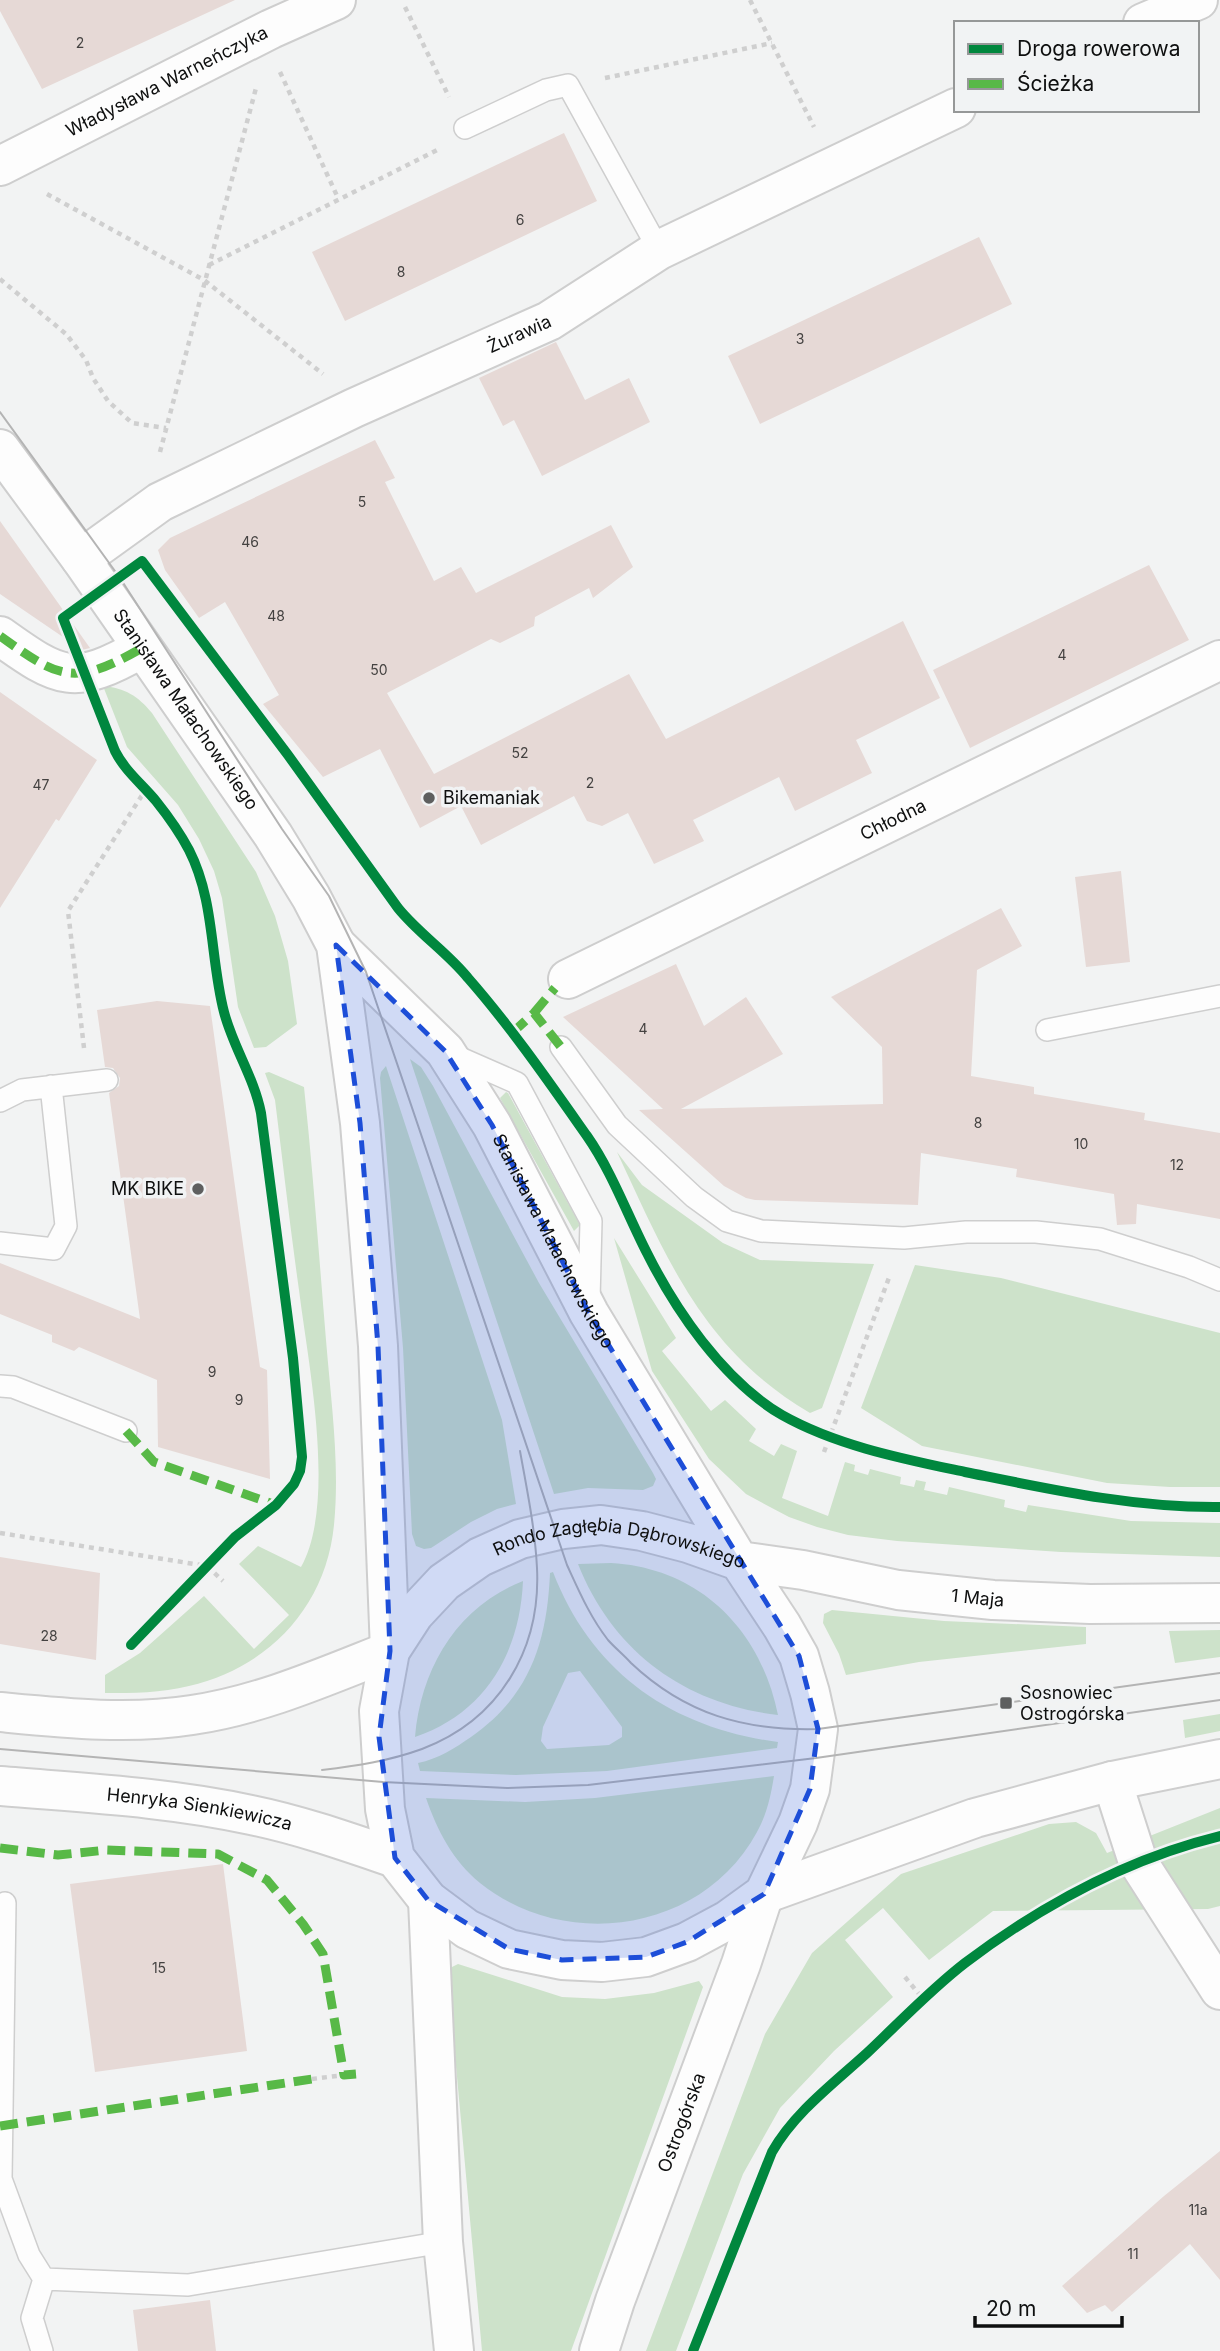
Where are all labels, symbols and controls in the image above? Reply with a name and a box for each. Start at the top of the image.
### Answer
street label: Władysława Warneńczyka [62,21,271,141]
legend [954,21,1199,112]
house number: 2 [76,34,84,51]
text: Droga rowerowa [1017,36,1180,61]
text: Ścieżka [1017,70,1094,96]
house number: 6 [516,211,524,228]
house number: 8 [397,263,405,280]
street label: Żurawia [483,310,554,357]
house number: 3 [796,330,804,347]
house number: 5 [358,493,366,510]
house number: 46 [241,533,259,550]
street label: Stanisława Małachowskiego [109,605,263,814]
house number: 48 [267,607,285,624]
house number: 4 [1057,646,1067,663]
house number: 50 [370,661,388,678]
house number: 52 [511,744,529,761]
house number: 2 [586,774,594,791]
house number: 47 [33,776,50,793]
place label: Bikemaniak [443,787,540,808]
marker: Bikemaniak [421,790,437,806]
street label: Chłodna [857,794,929,844]
house number: 4 [638,1020,648,1037]
house number: 8 [974,1114,982,1131]
street label: Stanisława Małachowskiego [488,1130,619,1352]
house number: 10 [1074,1135,1088,1152]
house number: 12 [1170,1156,1184,1173]
place label: MK BIKE [111,1178,184,1199]
marker: MK BIKE [190,1181,206,1197]
house number: 9 [208,1363,216,1380]
house number: 9 [235,1391,243,1408]
street label: Rondo Zagłębia Dąbrowskiego [490,1514,746,1572]
street label: 1 Maja [950,1585,1005,1610]
house number: 28 [40,1627,58,1644]
place label: Sosnowiec Ostrogórska [1020,1682,1125,1724]
marker: Sosnowiec Ostrogórska [998,1695,1014,1711]
street label: Henryka Sienkiewicza [106,1784,295,1834]
house number: 15 [152,1959,166,1976]
street label: Ostrogórska [653,2070,709,2175]
house number: 11a [1188,2201,1208,2218]
house number: 11 [1127,2245,1139,2262]
scale bar [975,2284,1122,2328]
text: 20 m [986,2296,1036,2321]

